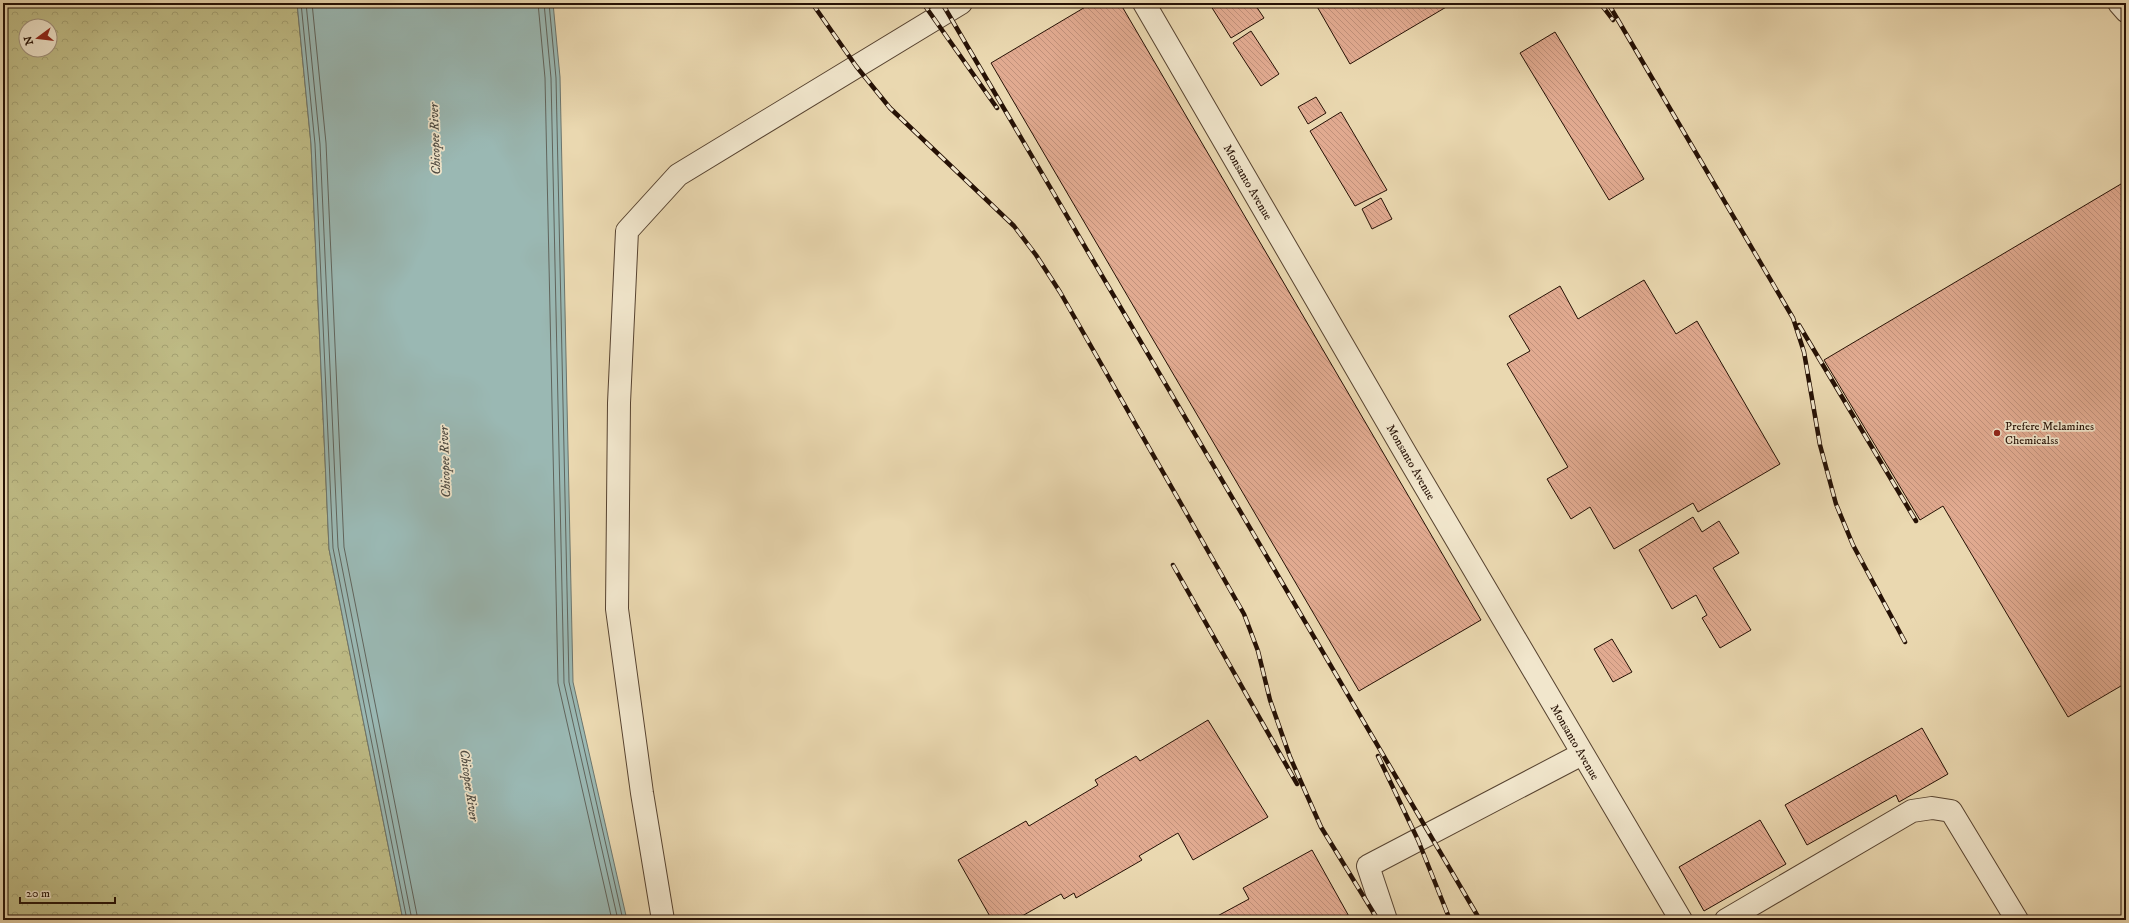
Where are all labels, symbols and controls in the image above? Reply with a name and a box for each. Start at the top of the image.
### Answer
north arrow [18,18,58,58]
text: N [21,34,37,47]
water label: Chicopee River [426,101,444,175]
street label: Monsanto Avenue [1220,142,1275,223]
place label: Prefere Melamines Chemicalss [2005,419,2094,448]
street label: Monsanto Avenue [1383,422,1438,503]
water label: Chicopee River [436,424,454,498]
marker: Prefere Melamines Chemicalss [1992,428,2002,438]
street label: Monsanto Avenue [1547,702,1602,783]
water label: Chicopee River [456,748,482,823]
scale bar [20,879,115,905]
text: 20 m [26,886,50,901]

